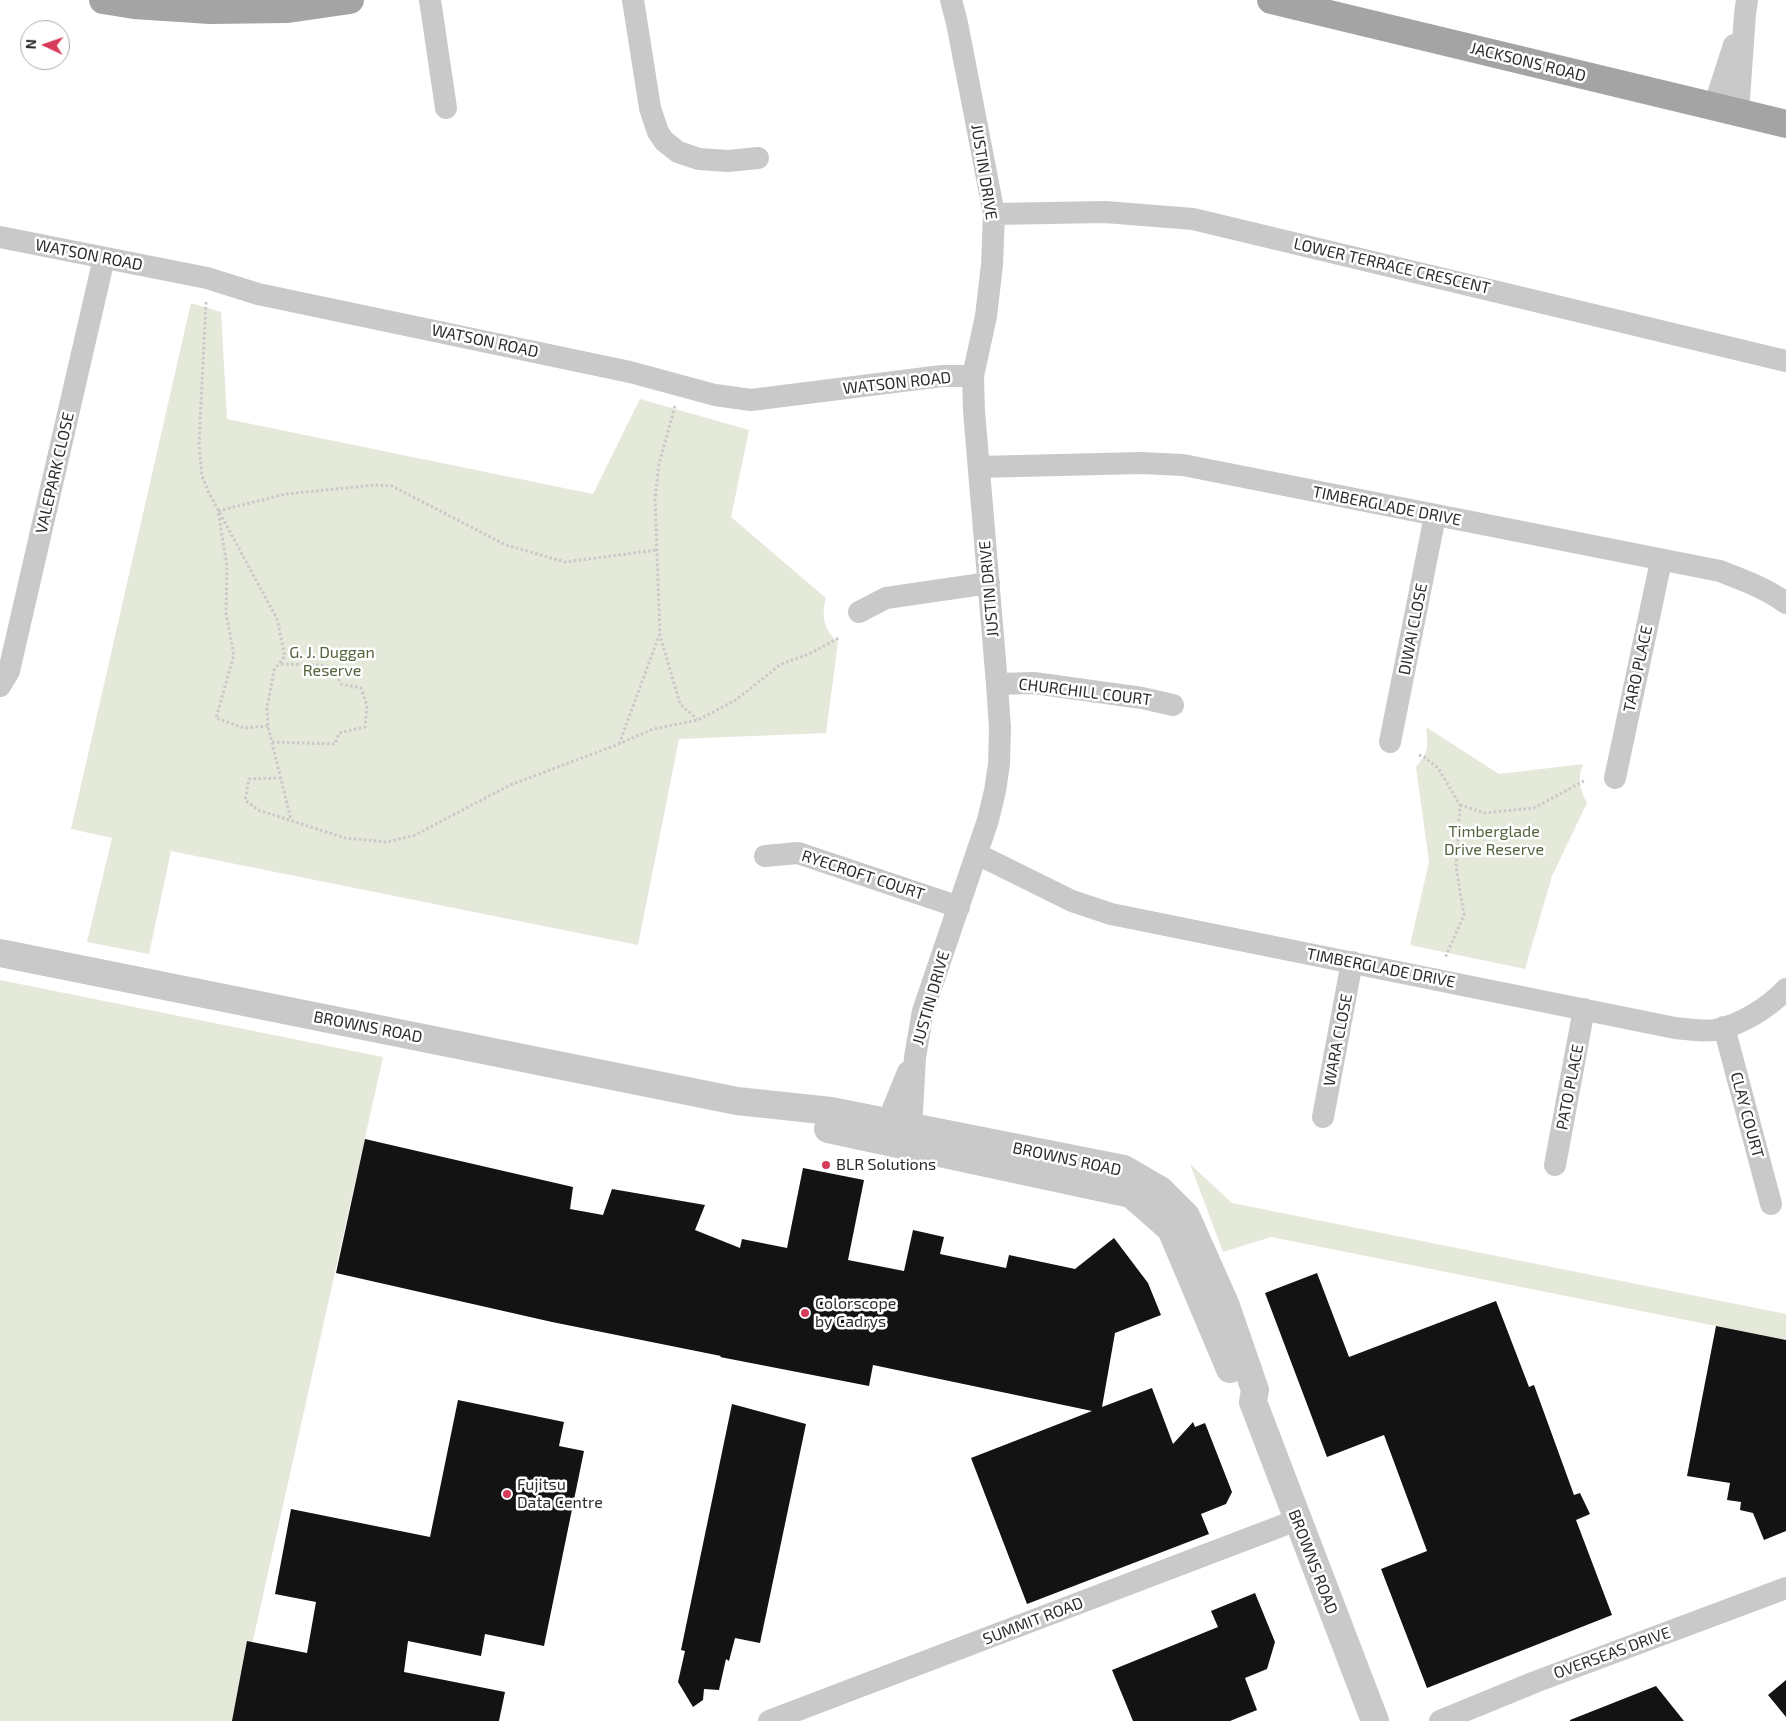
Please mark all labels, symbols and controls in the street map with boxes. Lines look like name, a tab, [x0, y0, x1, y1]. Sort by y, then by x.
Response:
north arrow	[20, 20, 70, 70]
street label: JACKSONS ROAD	[1468, 38, 1588, 86]
text: N	[22, 39, 39, 50]
street label: JUSTIN DRIVE	[967, 123, 1001, 221]
street label: LOWER TERRACE CRESCENT	[1292, 234, 1492, 298]
street label: WATSON ROAD	[34, 235, 144, 275]
street label: WATSON ROAD	[430, 320, 540, 362]
street label: WATSON ROAD	[842, 368, 952, 398]
street label: VALEPARK CLOSE	[32, 411, 78, 535]
street label: TIMBERGLADE DRIVE	[1311, 482, 1463, 530]
street label: JUSTIN DRIVE	[975, 540, 1003, 638]
street label: DIWAI CLOSE	[1395, 581, 1431, 677]
street label: TARO PLACE	[1619, 624, 1657, 714]
park label: G. J. Duggan Reserve	[289, 643, 375, 681]
street label: CHURCHILL COURT	[1017, 674, 1153, 710]
park label: Timberglade Drive Reserve	[1444, 822, 1544, 860]
street label: RYECROFT COURT	[799, 846, 927, 904]
street label: TIMBERGLADE DRIVE	[1305, 944, 1457, 992]
street label: JUSTIN DRIVE	[908, 949, 954, 1047]
street label: WARA CLOSE	[1320, 992, 1356, 1088]
street label: BROWNS ROAD	[312, 1007, 424, 1047]
street label: PATO PLACE	[1552, 1043, 1588, 1131]
street label: CLAY COURT	[1726, 1070, 1768, 1160]
street label: BROWNS ROAD	[1011, 1138, 1123, 1180]
place label: BLR Solutions	[836, 1155, 936, 1175]
marker: BLR Solutions	[820, 1159, 832, 1171]
place label: Colorscope by Cadrys	[815, 1294, 896, 1332]
marker: Colorscope by Cadrys	[799, 1307, 811, 1319]
place label: Fujitsu Data Centre	[517, 1475, 603, 1513]
marker: Fujitsu Data Centre	[501, 1488, 513, 1500]
street label: BROWNS ROAD	[1284, 1507, 1342, 1617]
street label: SUMMIT ROAD	[980, 1593, 1086, 1649]
street label: OVERSEAS DRIVE	[1551, 1623, 1673, 1683]

